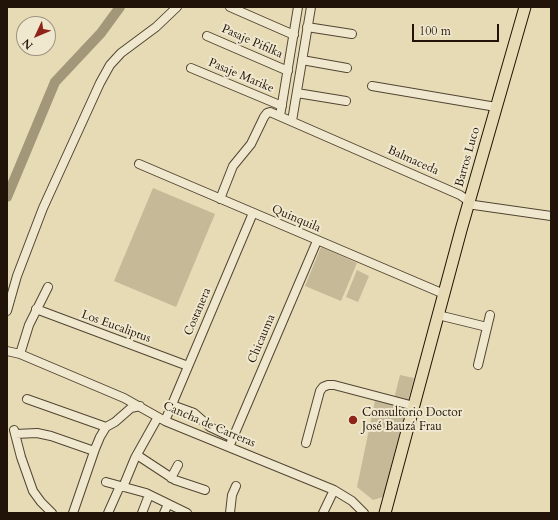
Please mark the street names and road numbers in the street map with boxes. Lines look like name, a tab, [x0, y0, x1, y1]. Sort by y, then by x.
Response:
street label: Pasaje Pifilka	[219, 22, 285, 62]
street label: Pasaje Marike	[206, 56, 276, 96]
street label: Barros Luco	[453, 125, 483, 189]
street label: Balmaceda	[385, 143, 441, 179]
street label: Quinquila	[269, 202, 323, 236]
street label: Costanera	[182, 286, 214, 338]
street label: Los Eucaliptus	[79, 308, 153, 346]
street label: Chicauma	[245, 312, 279, 366]
street label: Cancha de Carreras	[161, 399, 257, 451]

